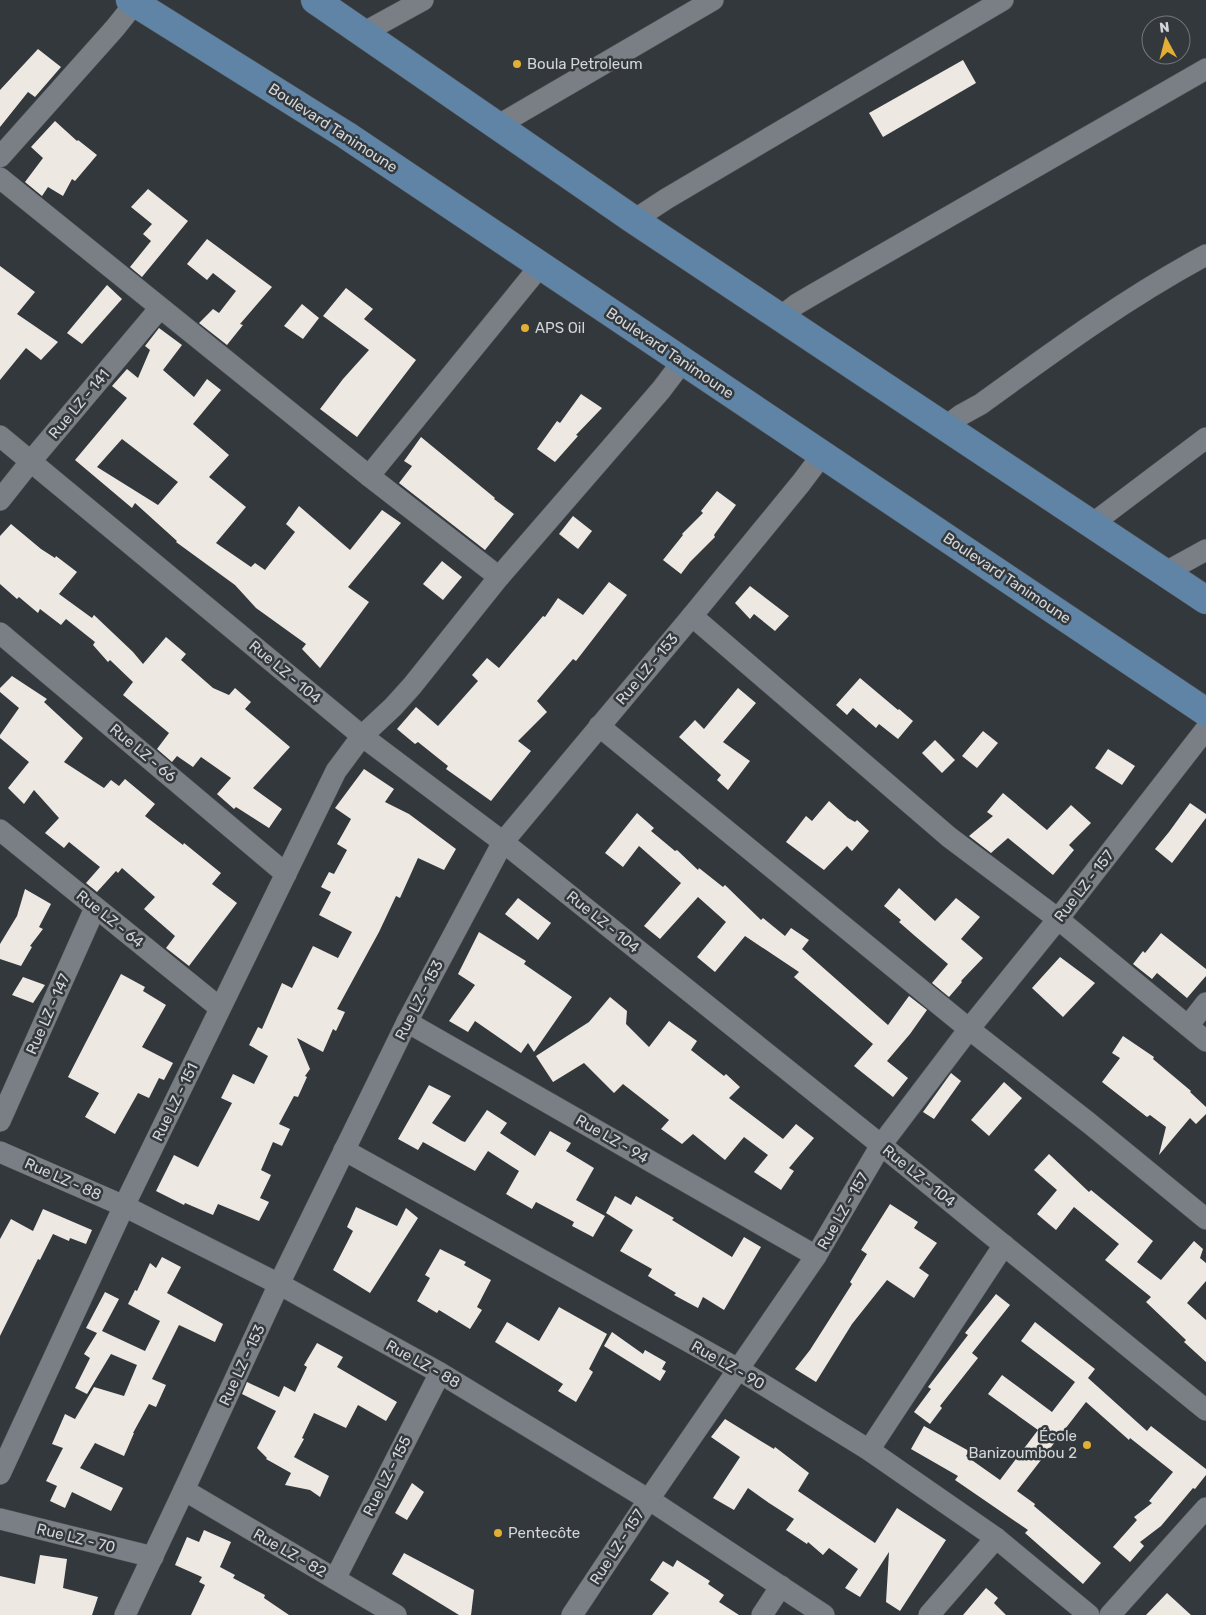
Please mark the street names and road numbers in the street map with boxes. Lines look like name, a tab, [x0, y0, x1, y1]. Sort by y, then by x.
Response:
street label: Boulevard Tanimoune	[265, 80, 401, 176]
street label: Boulevard Tanimoune	[603, 304, 737, 402]
street label: Rue LZ - 141	[45, 366, 113, 442]
street label: Boulevard Tanimoune	[940, 529, 1074, 627]
street label: Rue LZ - 153	[612, 630, 682, 708]
street label: Rue LZ - 104	[245, 637, 325, 707]
street label: Rue LZ - 66	[106, 720, 180, 786]
street label: Rue LZ - 157	[1050, 846, 1118, 925]
street label: Rue LZ - 64	[73, 886, 147, 952]
street label: Rue LZ - 104	[563, 887, 643, 957]
street label: Rue LZ - 153	[391, 957, 447, 1043]
street label: Rue LZ - 147	[22, 971, 74, 1057]
street label: Rue LZ - 151	[148, 1060, 202, 1144]
street label: Rue LZ - 94	[572, 1111, 652, 1167]
street label: Rue LZ - 104	[879, 1141, 959, 1211]
street label: Rue LZ - 88	[22, 1154, 104, 1204]
street label: Rue LZ - 157	[814, 1169, 872, 1253]
street label: Rue LZ - 153	[215, 1322, 269, 1408]
street label: Rue LZ - 88	[383, 1336, 463, 1392]
street label: Rue LZ - 90	[688, 1337, 768, 1393]
street label: Rue LZ - 155	[359, 1433, 415, 1519]
street label: Rue LZ - 157	[586, 1506, 648, 1588]
street label: Rue LZ - 70	[35, 1520, 117, 1556]
street label: Rue LZ - 82	[250, 1525, 330, 1581]

